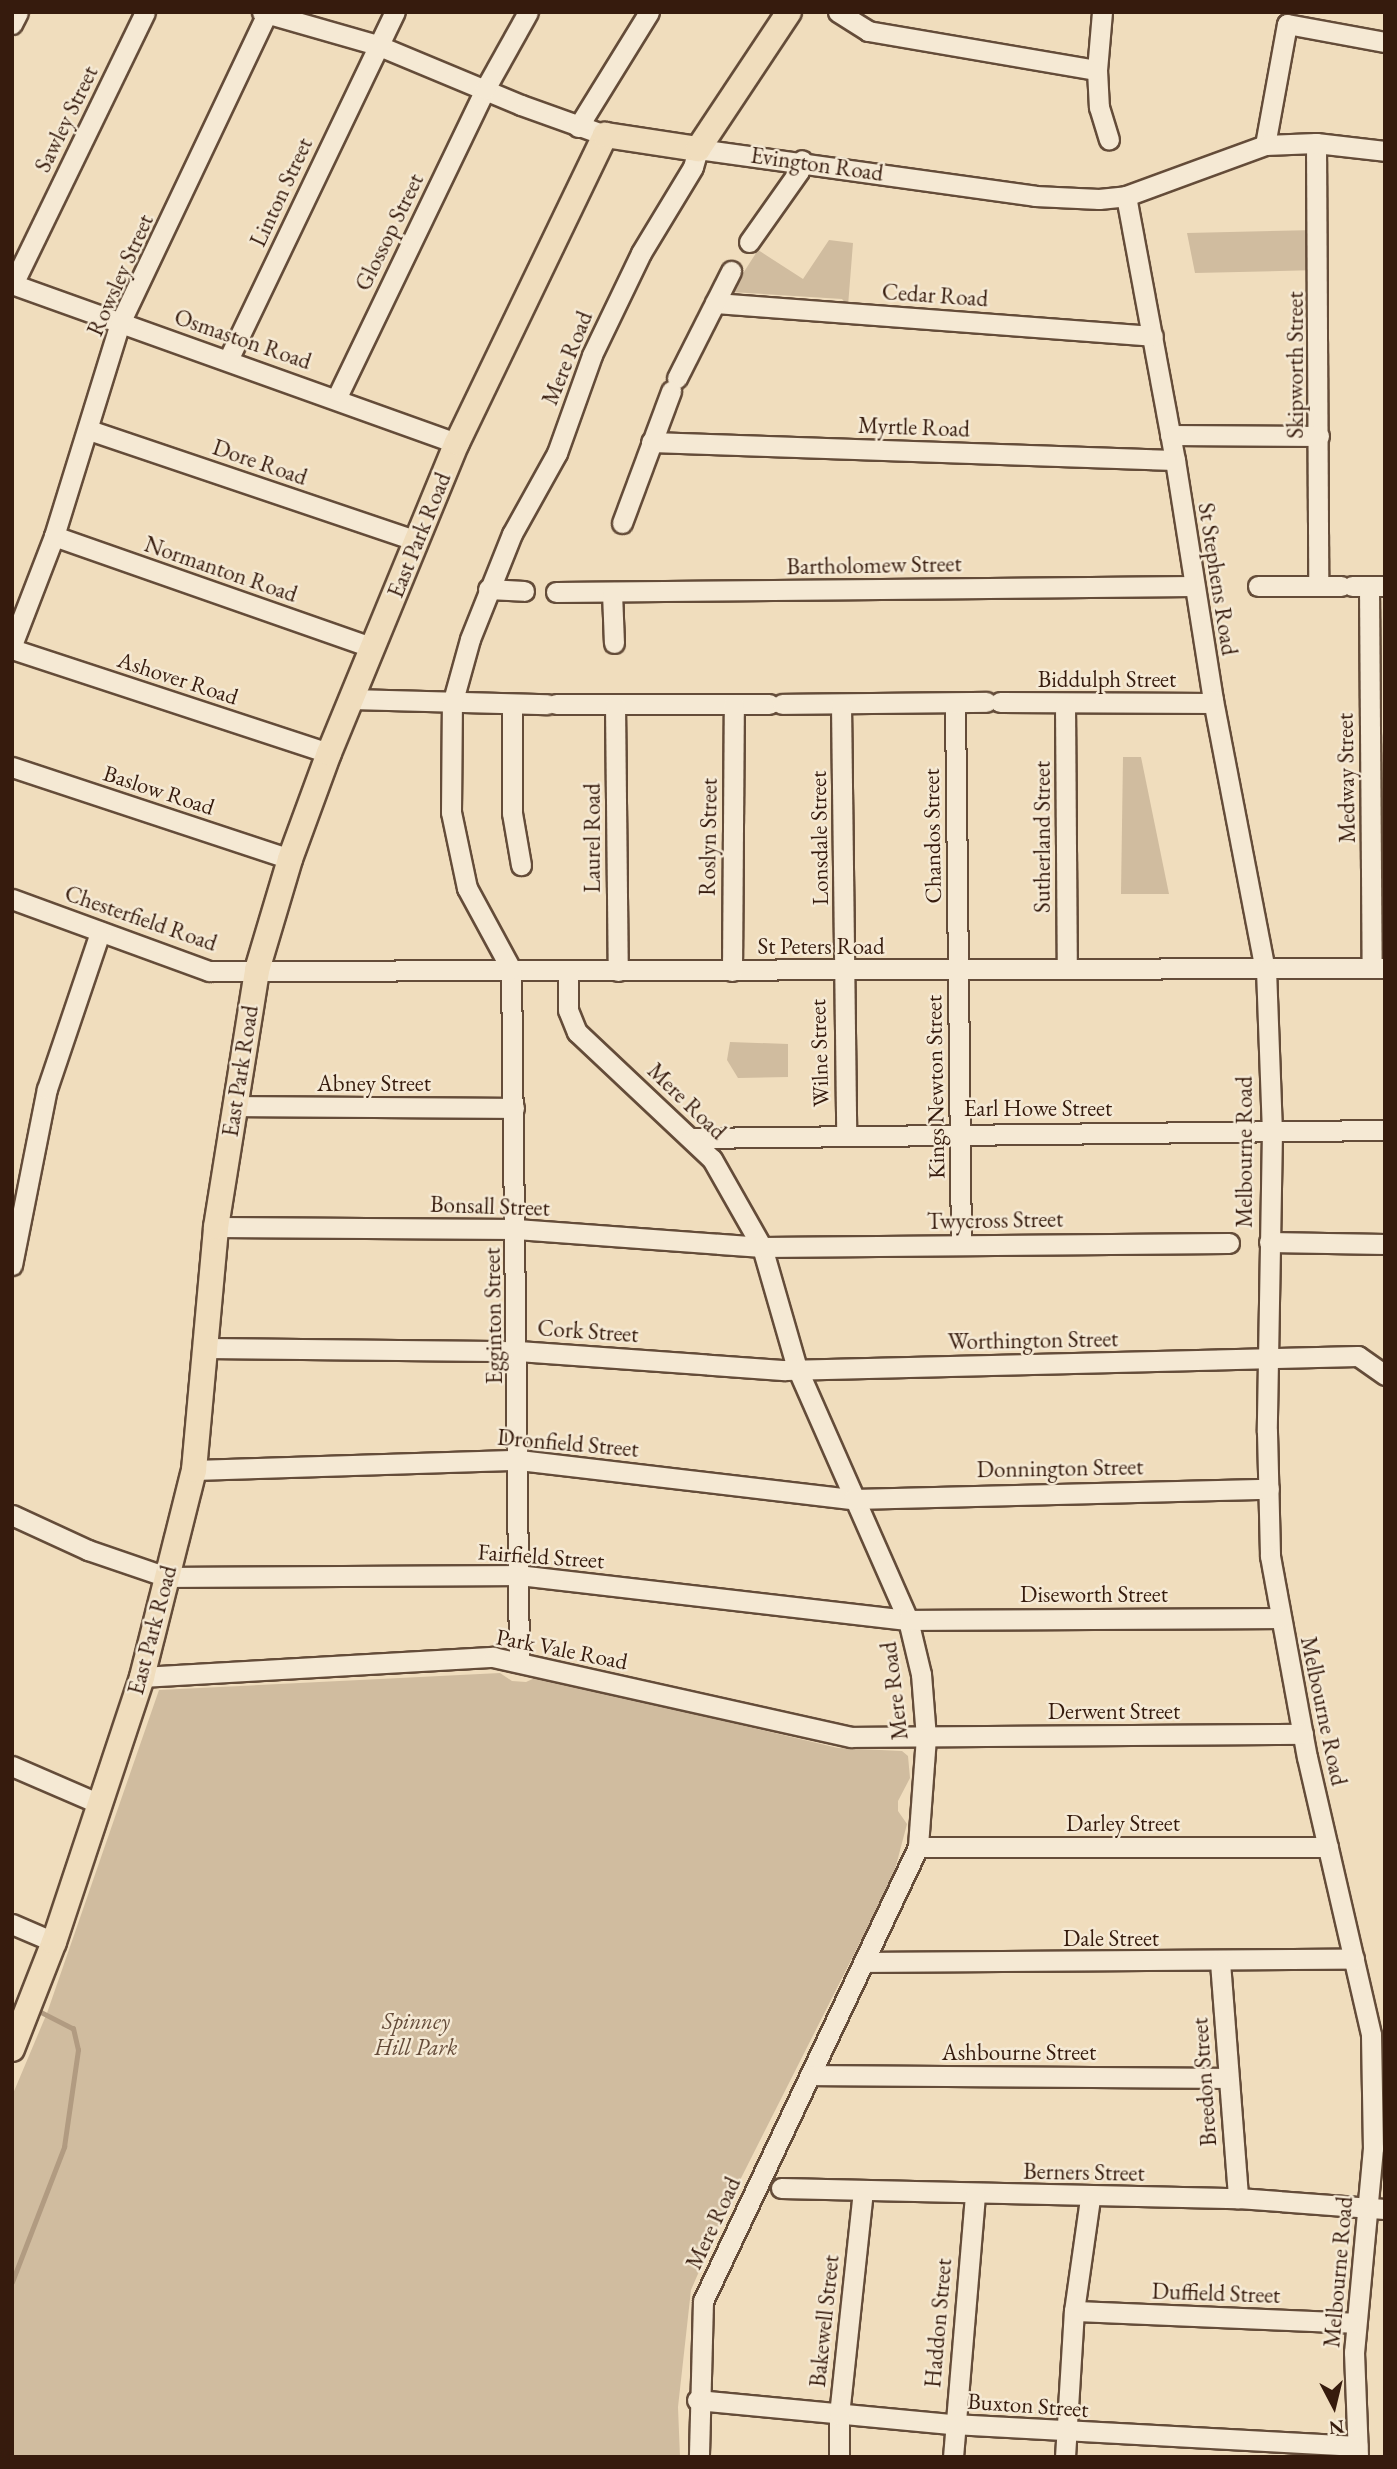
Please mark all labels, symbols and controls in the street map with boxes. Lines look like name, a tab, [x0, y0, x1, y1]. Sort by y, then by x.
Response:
street label: Sawley Street	[28, 61, 104, 177]
street label: Linton Street	[244, 133, 318, 251]
street label: Evington Road	[749, 141, 885, 187]
street label: Glossop Street	[349, 169, 429, 295]
street label: Rowsley Street	[81, 210, 159, 340]
street label: Cedar Road	[881, 278, 989, 312]
street label: Skipworth Street	[1281, 291, 1309, 439]
street label: Osmaston Road	[171, 303, 315, 375]
street label: Mere Road	[536, 307, 598, 409]
street label: Myrtle Road	[858, 411, 970, 443]
street label: Dore Road	[209, 433, 311, 491]
street label: East Park Road	[381, 468, 457, 602]
street label: St Stephens Road	[1192, 501, 1244, 657]
street label: Normanton Road	[141, 530, 301, 608]
street label: Bartholomew Street	[786, 550, 962, 580]
street label: Ashover Road	[114, 646, 242, 710]
street label: Biddulph Street	[1038, 665, 1176, 693]
street label: Medway Street	[1331, 713, 1361, 843]
street label: Baslow Road	[100, 759, 218, 821]
street label: Sutherland Street	[1028, 761, 1056, 913]
street label: Chandos Street	[917, 768, 947, 904]
street label: Lonsdale Street	[804, 770, 834, 906]
street label: Roslyn Street	[693, 778, 723, 896]
street label: Laurel Road	[578, 783, 606, 893]
street label: Chesterfield Road	[61, 879, 221, 957]
street label: St Peters Road	[757, 932, 885, 960]
street label: Kings Newton Street	[920, 995, 950, 1179]
street label: Wilne Street	[803, 999, 835, 1107]
street label: East Park Road	[216, 1003, 264, 1139]
street label: Mere Road	[642, 1057, 732, 1145]
street label: Abney Street	[317, 1069, 431, 1097]
street label: Melbourne Road	[1230, 1076, 1258, 1228]
street label: Earl Howe Street	[964, 1094, 1112, 1122]
street label: Bonsall Street	[430, 1190, 550, 1222]
street label: Twycross Street	[927, 1205, 1063, 1235]
street label: Egginton Street	[478, 1247, 508, 1385]
street label: Cork Street	[537, 1314, 639, 1348]
street label: Worthington Street	[947, 1325, 1119, 1355]
street label: Dronfield Street	[496, 1423, 640, 1463]
street label: Donnington Street	[976, 1453, 1144, 1483]
street label: Fairfield Street	[477, 1538, 605, 1574]
street label: East Park Road	[121, 1562, 183, 1698]
street label: Diseworth Street	[1020, 1580, 1168, 1608]
street label: Park Vale Road	[494, 1623, 630, 1675]
street label: Melbourne Road	[1295, 1634, 1353, 1788]
street label: Mere Road	[874, 1640, 914, 1742]
street label: Derwent Street	[1048, 1697, 1180, 1725]
street label: Darley Street	[1066, 1809, 1180, 1837]
street label: Dale Street	[1063, 1924, 1159, 1952]
park label: Spinney Hill Park	[375, 2007, 457, 2061]
street label: Breedon Street	[1186, 2017, 1222, 2147]
street label: Ashbourne Street	[942, 2038, 1096, 2066]
street label: Berners Street	[1023, 2157, 1145, 2187]
street label: Mere Road	[680, 2172, 746, 2274]
street label: Melbourne Road	[1318, 2195, 1358, 2349]
street label: Bakewell Street	[803, 2254, 845, 2388]
street label: Haddon Street	[919, 2257, 957, 2389]
street label: Duffield Street	[1151, 2277, 1281, 2309]
north arrow	[1299, 2371, 1369, 2441]
street label: Buxton Street	[966, 2387, 1090, 2423]
text: N	[1327, 2414, 1346, 2441]

